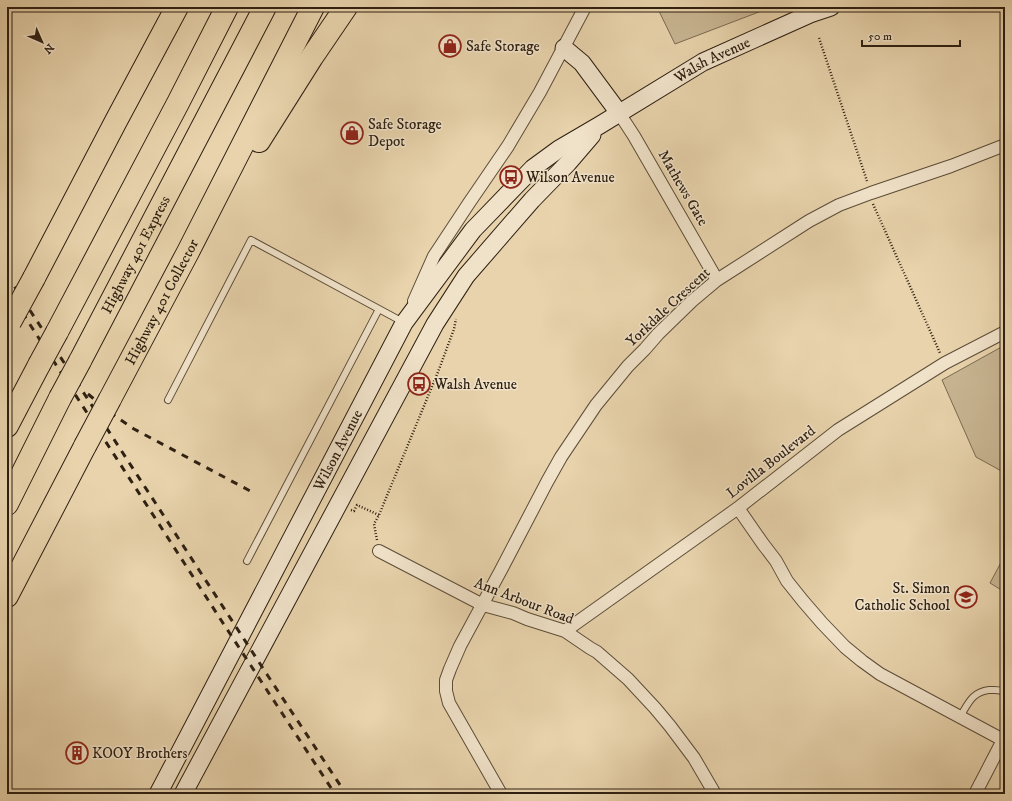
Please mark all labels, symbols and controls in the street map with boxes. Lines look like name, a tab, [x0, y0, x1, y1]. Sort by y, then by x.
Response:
north arrow	[22, 22, 62, 62]
scale bar	[862, 22, 960, 48]
text: 50 m	[868, 29, 892, 44]
shop icon: Safe Storage	[437, 33, 463, 59]
street label: Walsh Avenue	[669, 33, 753, 88]
place label: Safe Storage	[466, 37, 540, 56]
text: N	[40, 40, 57, 57]
place label: Safe Storage Depot	[368, 115, 442, 151]
shop icon: Safe Storage Depot	[339, 120, 365, 146]
street label: Mathews Gate	[654, 147, 712, 229]
bus stop icon: Wilson Avenue	[498, 164, 524, 190]
place label: Wilson Avenue	[525, 168, 615, 187]
street label: Highway 401 Express	[97, 192, 174, 317]
street label: Highway 401 Collector	[120, 235, 203, 368]
street label: Yorkdale Crescent	[622, 263, 714, 351]
bus stop icon: Walsh Avenue	[406, 371, 432, 397]
place label: Walsh Avenue	[433, 375, 517, 394]
street label: Wilson Avenue	[308, 406, 367, 495]
street label: Lovilla Boulevard	[723, 421, 820, 503]
street label: Ann Arbour Road	[472, 573, 577, 629]
place label: St. Simon Catholic School	[855, 579, 950, 615]
school or university icon: St. Simon Catholic School	[953, 584, 979, 610]
building icon: KOOY Brothers	[64, 740, 90, 766]
place label: KOOY Brothers	[92, 744, 187, 763]

